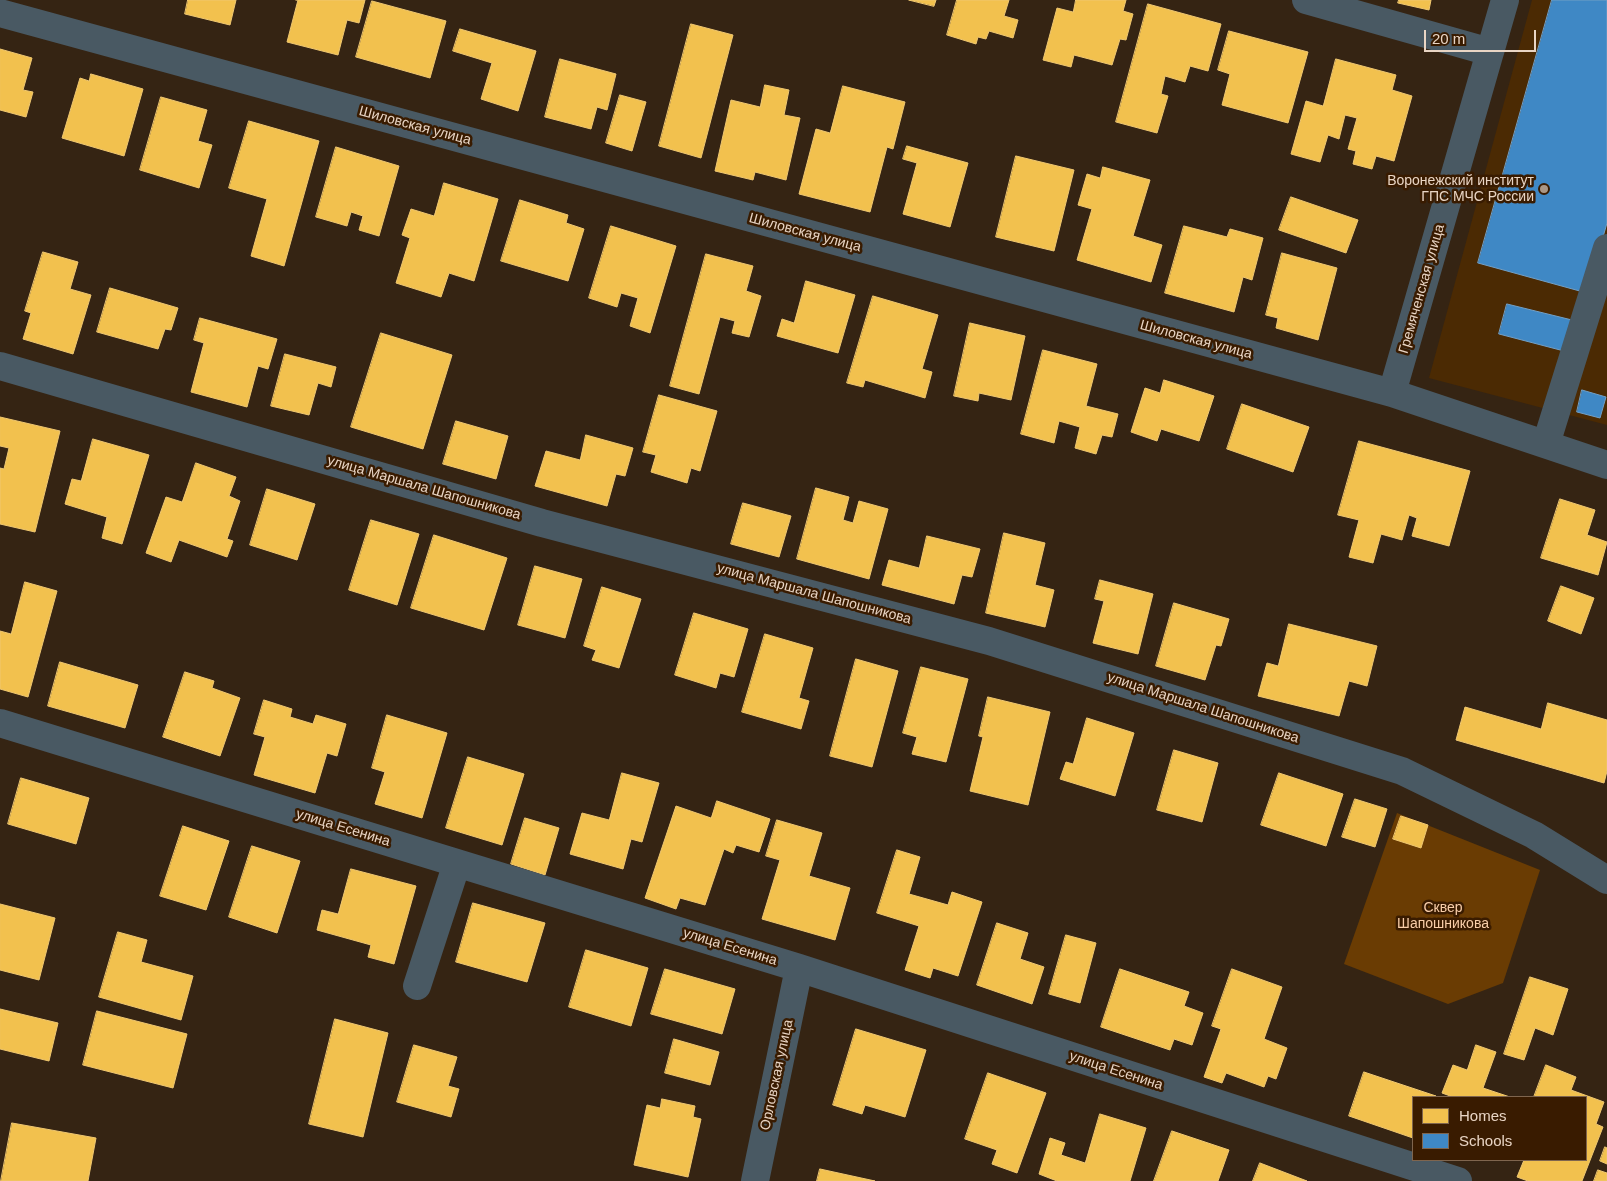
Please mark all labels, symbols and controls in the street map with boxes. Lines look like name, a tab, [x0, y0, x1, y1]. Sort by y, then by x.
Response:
scale bar	[1427, 20, 1540, 52]
text: 20 m	[1432, 30, 1465, 47]
street label: Шиловская улица	[357, 103, 473, 149]
place label: Воронежский институт ГПС МЧС России	[1387, 173, 1534, 206]
marker: Воронежский институт ГПС МЧС России	[1538, 183, 1550, 195]
street label: Шиловская улица	[747, 210, 863, 256]
street label: Гремяченская улица	[1396, 222, 1448, 356]
street label: Шиловская улица	[1138, 317, 1254, 363]
street label: улица Маршала Шапошникова	[325, 452, 523, 524]
street label: улица Маршала Шапошникова	[715, 560, 913, 628]
street label: улица Маршала Шапошникова	[1105, 669, 1301, 747]
street label: улица Есенина	[294, 806, 392, 850]
park label: Сквер Шапошникова	[1397, 900, 1489, 932]
street label: улица Есенина	[681, 925, 779, 969]
street label: Орловская улица	[757, 1018, 797, 1132]
street label: улица Есенина	[1067, 1048, 1165, 1094]
legend	[1412, 1096, 1587, 1161]
text: Homes	[1459, 1107, 1507, 1124]
text: Schools	[1459, 1132, 1512, 1149]

